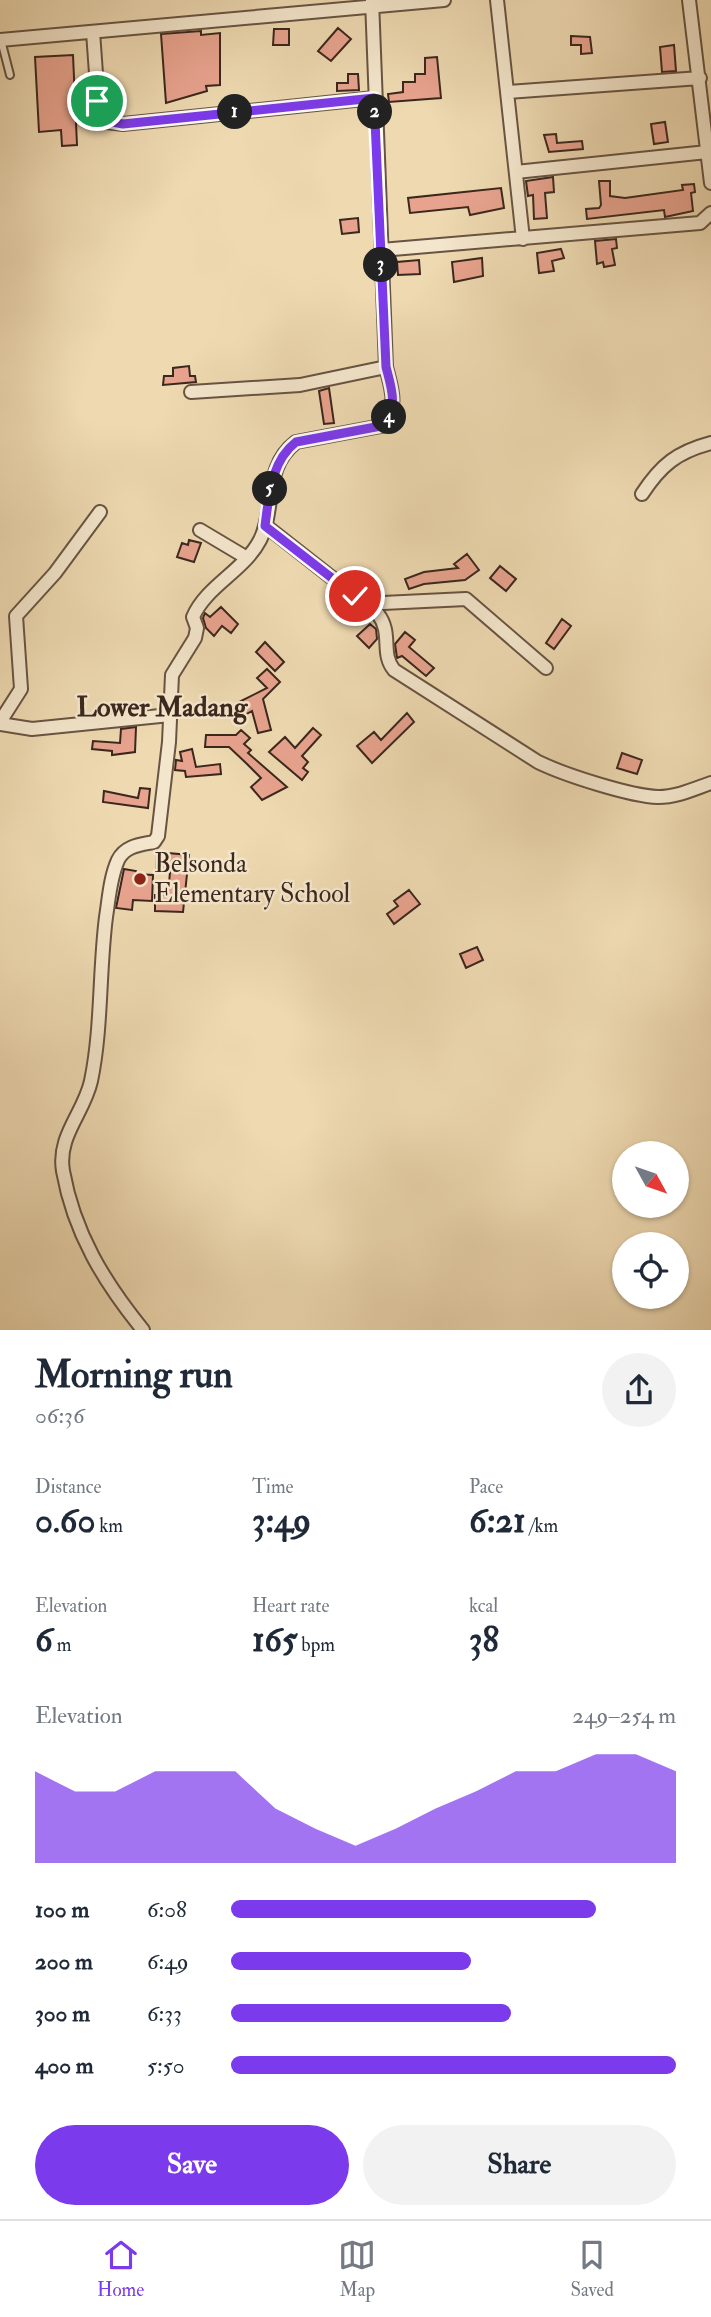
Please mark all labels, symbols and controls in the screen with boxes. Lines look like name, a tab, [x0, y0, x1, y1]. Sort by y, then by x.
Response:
pin	[67, 71, 127, 131]
icon: arrive	[78, 82, 116, 120]
pin: 1	[218, 94, 252, 130]
pin: 2	[358, 94, 392, 130]
text: 1	[231, 99, 238, 123]
text: 2	[370, 99, 379, 123]
pin: 3	[364, 247, 398, 282]
text: 3	[377, 252, 384, 276]
pin: 4	[372, 400, 406, 434]
text: 4	[383, 404, 394, 428]
pin: 5	[252, 472, 288, 506]
text: 5	[265, 476, 274, 500]
pin	[325, 566, 385, 626]
icon: check	[336, 577, 374, 615]
district label: Lower Madang	[77, 690, 249, 725]
place label: Belsonda Elementary School	[154, 848, 351, 910]
marker: Belsonda Elementary School	[132, 871, 148, 887]
north arrow	[612, 1141, 690, 1218]
map controls	[612, 1141, 689, 1309]
button: locate	[612, 1232, 689, 1309]
text: Morning run	[35, 1351, 233, 1399]
button: share	[602, 1353, 676, 1427]
text: 06:36	[35, 1401, 85, 1430]
text: Distance	[35, 1475, 101, 1499]
text: Time	[252, 1475, 294, 1499]
text: Pace	[469, 1475, 503, 1499]
text: 0.60	[35, 1499, 95, 1543]
text: 3:49	[252, 1499, 311, 1543]
text: 6:21	[469, 1499, 526, 1543]
text: km	[95, 1514, 123, 1538]
text: /km	[526, 1514, 558, 1538]
text: Elevation	[35, 1594, 107, 1618]
text: Heart rate	[252, 1594, 329, 1618]
text: kcal	[469, 1594, 498, 1618]
text: 6	[35, 1618, 53, 1662]
text: 165	[252, 1618, 297, 1662]
text: 38	[469, 1618, 499, 1662]
text: m	[53, 1633, 71, 1657]
text: bpm	[297, 1633, 335, 1657]
text: Elevation	[35, 1701, 123, 1730]
text: 249–254 m	[572, 1701, 676, 1730]
text: 100 m	[35, 1895, 89, 1924]
text: 6:08	[147, 1895, 187, 1924]
text: 200 m	[35, 1947, 93, 1976]
text: 6:49	[147, 1947, 188, 1976]
text: 300 m	[35, 1999, 90, 2028]
text: 6:33	[147, 1999, 182, 2028]
text: 400 m	[35, 2051, 94, 2080]
text: 5:50	[147, 2051, 185, 2080]
button: Save	[35, 2125, 349, 2205]
button: Share	[363, 2125, 676, 2205]
tab: Home	[97, 2236, 144, 2302]
tab: Map	[338, 2236, 376, 2302]
tab: Saved	[570, 2236, 614, 2302]

